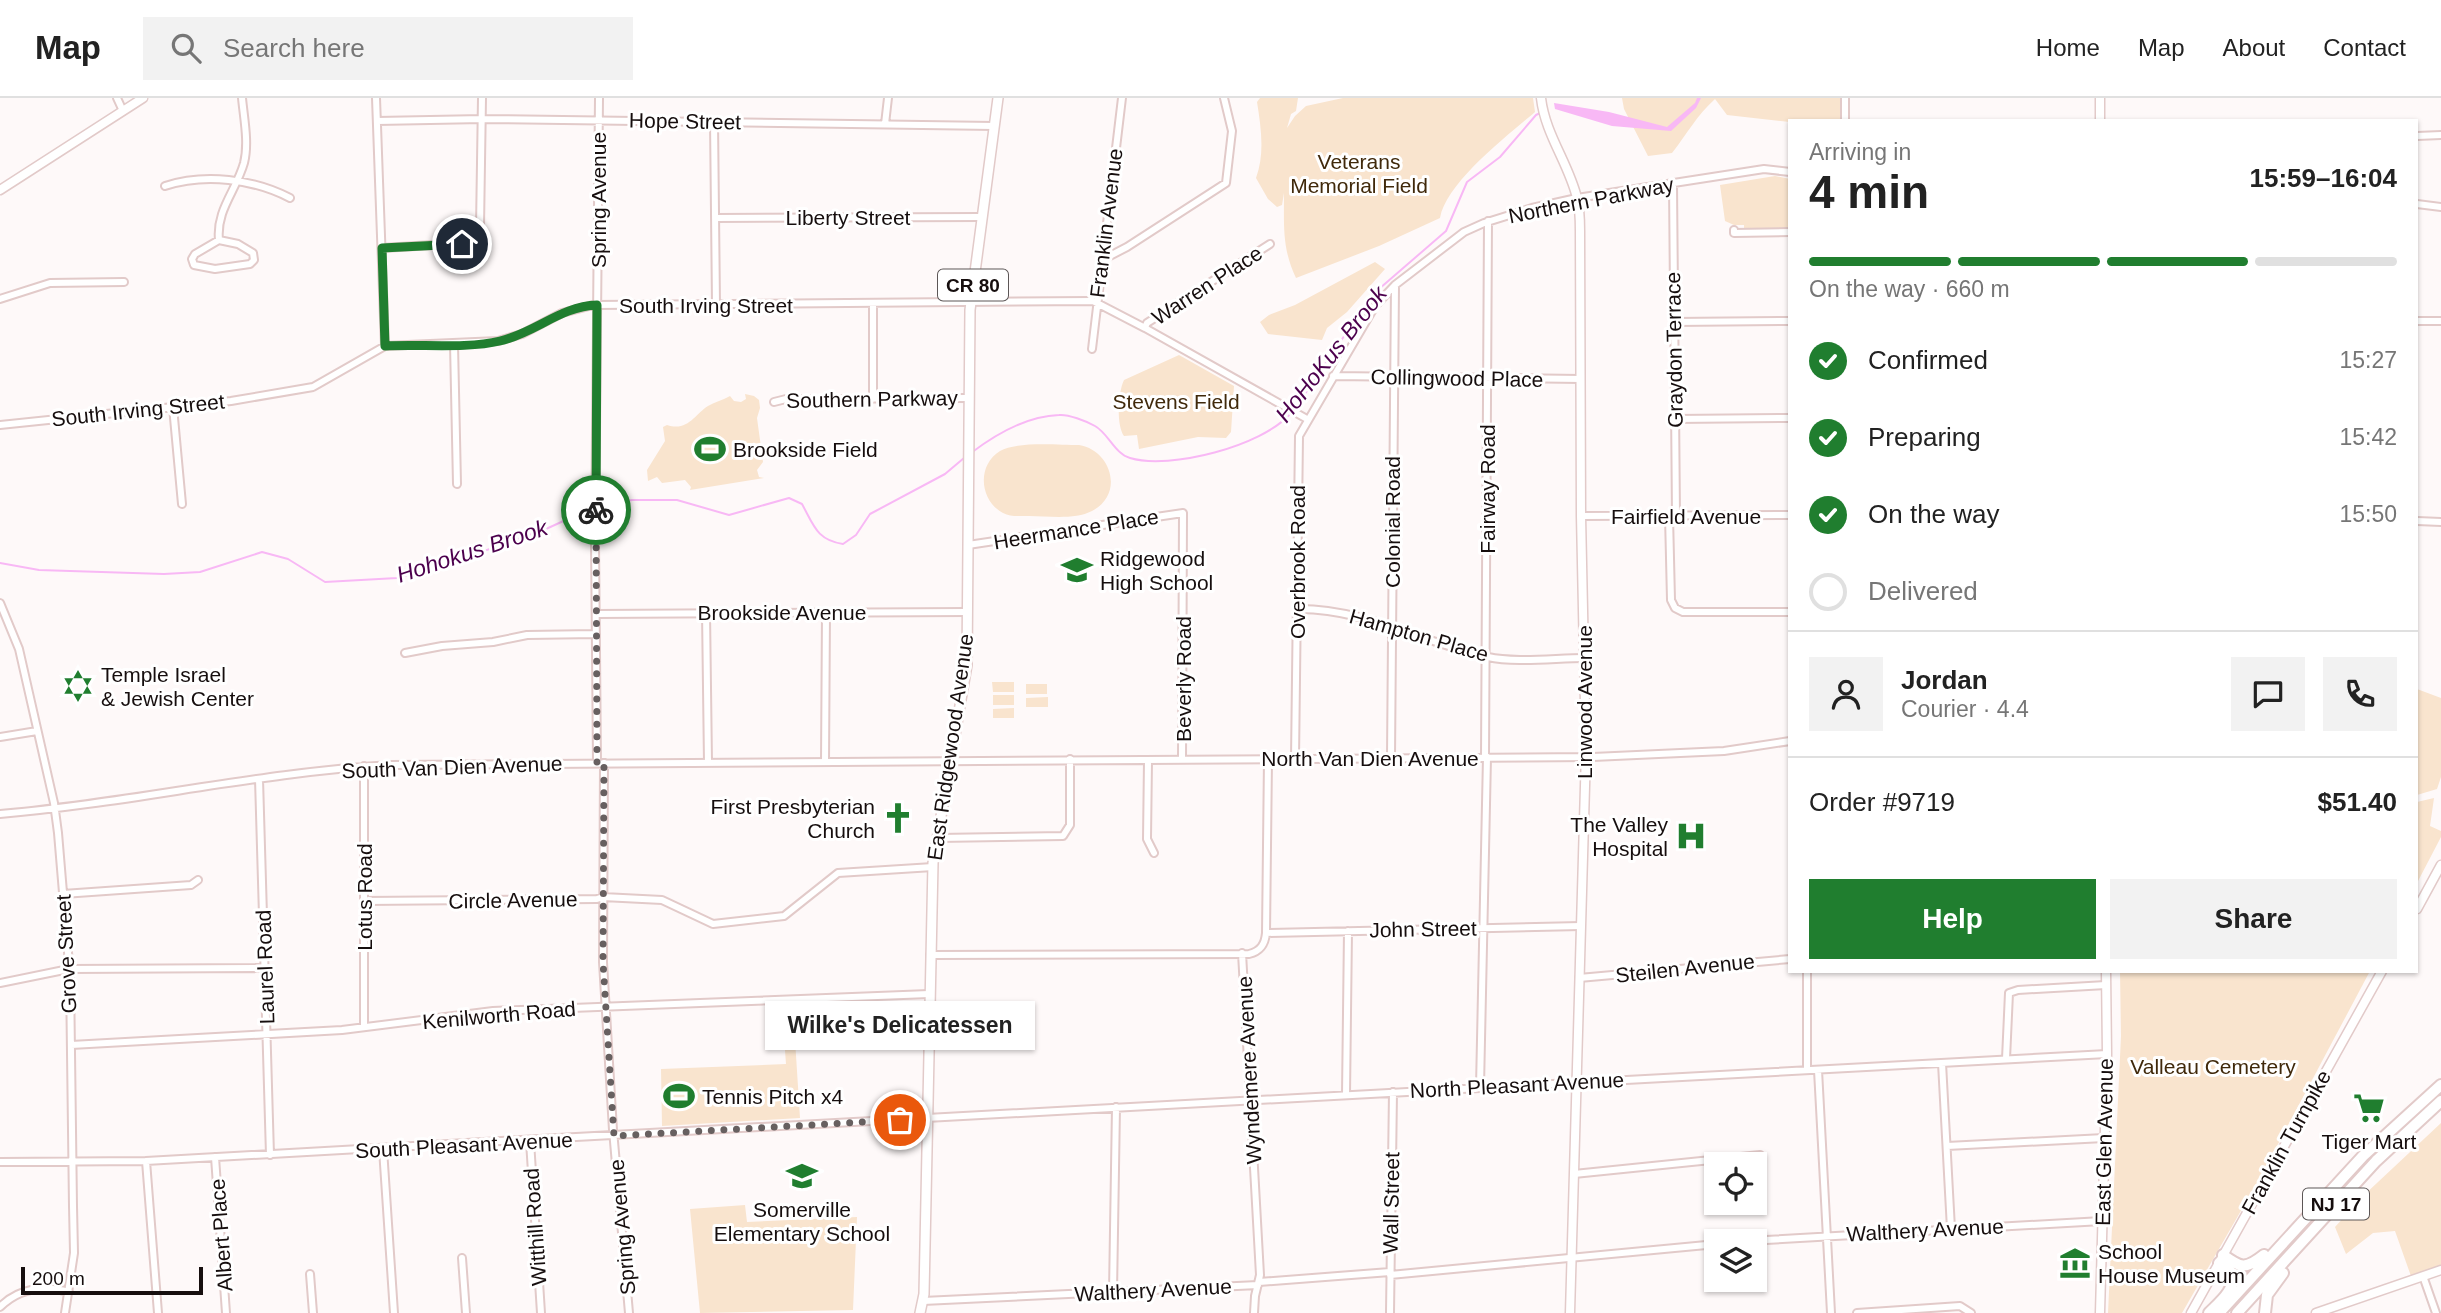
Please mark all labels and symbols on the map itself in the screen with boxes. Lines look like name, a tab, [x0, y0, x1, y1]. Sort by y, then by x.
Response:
street label: Hope Street	[629, 109, 741, 133]
street label: Spring Avenue	[587, 132, 610, 268]
street label: Franklin Avenue	[1085, 147, 1127, 299]
park label: Veterans Memorial Field	[1290, 150, 1428, 197]
street label: Northern Parkway	[1506, 173, 1676, 227]
street label: Liberty Street	[786, 206, 911, 229]
pin	[432, 214, 492, 274]
street label: Warren Place	[1148, 241, 1266, 329]
road number: CR 80	[938, 270, 1008, 300]
street label: Graydon Terrace	[1661, 272, 1687, 428]
water label: HoHoKus Brook	[1270, 280, 1393, 427]
street label: South Irving Street	[619, 294, 793, 317]
street label: Collingwood Place	[1370, 365, 1544, 391]
street label: Southern Parkway	[786, 386, 958, 412]
street label: South Irving Street	[50, 389, 226, 431]
park label: Stevens Field	[1112, 390, 1240, 413]
street label: Fairway Road	[1476, 424, 1499, 554]
sports icon: Brookside Field	[693, 432, 727, 466]
place label: Brookside Field	[733, 438, 878, 461]
street label: Colonial Road	[1381, 456, 1404, 588]
courier	[561, 475, 631, 545]
street label: Overbrook Road	[1286, 485, 1309, 639]
street label: Heermance Place	[992, 505, 1160, 553]
street label: Fairfield Avenue	[1611, 505, 1761, 528]
water label: Hohokus Brook	[393, 514, 552, 588]
place label: Ridgewood High School	[1100, 547, 1213, 594]
school or university icon: Ridgewood High School	[1060, 553, 1094, 587]
street label: Brookside Avenue	[698, 601, 866, 624]
street label: Hampton Place	[1347, 604, 1491, 666]
street label: Beverly Road	[1172, 616, 1195, 742]
street label: Linwood Avenue	[1573, 625, 1596, 779]
street label: East Ridgewood Avenue	[923, 632, 977, 862]
place label: Temple Israel & Jewish Center	[101, 663, 254, 710]
synagogue icon: Temple Israel & Jewish Center	[61, 669, 95, 703]
street label: North Van Dien Avenue	[1261, 747, 1479, 770]
street label: South Van Dien Avenue	[341, 752, 563, 782]
place label: First Presbyterian Church	[710, 795, 875, 842]
church icon: First Presbyterian Church	[881, 801, 915, 835]
place label: The Valley Hospital	[1570, 813, 1668, 860]
hospital icon: The Valley Hospital	[1674, 819, 1708, 853]
street label: Lotus Road	[353, 843, 376, 951]
street label: Circle Avenue	[448, 887, 578, 913]
street label: Grove Street	[51, 894, 81, 1014]
street label: Laurel Road	[252, 909, 278, 1025]
street label: John Street	[1369, 917, 1477, 941]
street label: Steilen Avenue	[1614, 949, 1756, 987]
street label: Wyndemere Avenue	[1233, 975, 1265, 1165]
street label: Kenilworth Road	[421, 997, 577, 1033]
callout: Wilke's Delicatessen	[765, 1001, 1035, 1050]
park label: Valleau Cemetery	[2130, 1055, 2296, 1078]
street label: East Glen Avenue	[2091, 1058, 2117, 1226]
street label: Franklin Turnpike	[2237, 1066, 2335, 1218]
street label: North Pleasant Avenue	[1409, 1068, 1625, 1102]
sports icon: Tennis Pitch x4	[662, 1079, 696, 1113]
place label: Tennis Pitch x4	[702, 1085, 844, 1108]
pin	[870, 1090, 930, 1150]
supermarket icon: Tiger Mart	[2352, 1091, 2386, 1125]
street label: South Pleasant Avenue	[355, 1128, 573, 1162]
place label: Tiger Mart	[2322, 1130, 2417, 1153]
street label: Wall Street	[1379, 1152, 1403, 1254]
street label: Spring Avenue	[605, 1158, 639, 1296]
school or university icon: Somerville Elementary School	[785, 1159, 819, 1193]
street label: Witthill Road	[519, 1167, 551, 1287]
street label: Albert Place	[206, 1178, 236, 1292]
road number: NJ 17	[2303, 1188, 2369, 1220]
place label: Somerville Elementary School	[714, 1198, 890, 1245]
street label: Walthery Avenue	[1846, 1214, 2004, 1246]
place label: School House Museum	[2098, 1240, 2245, 1287]
museum icon: School House Museum	[2058, 1246, 2092, 1280]
scale bar	[21, 1264, 203, 1296]
street label: Walthery Avenue	[1074, 1274, 1232, 1306]

